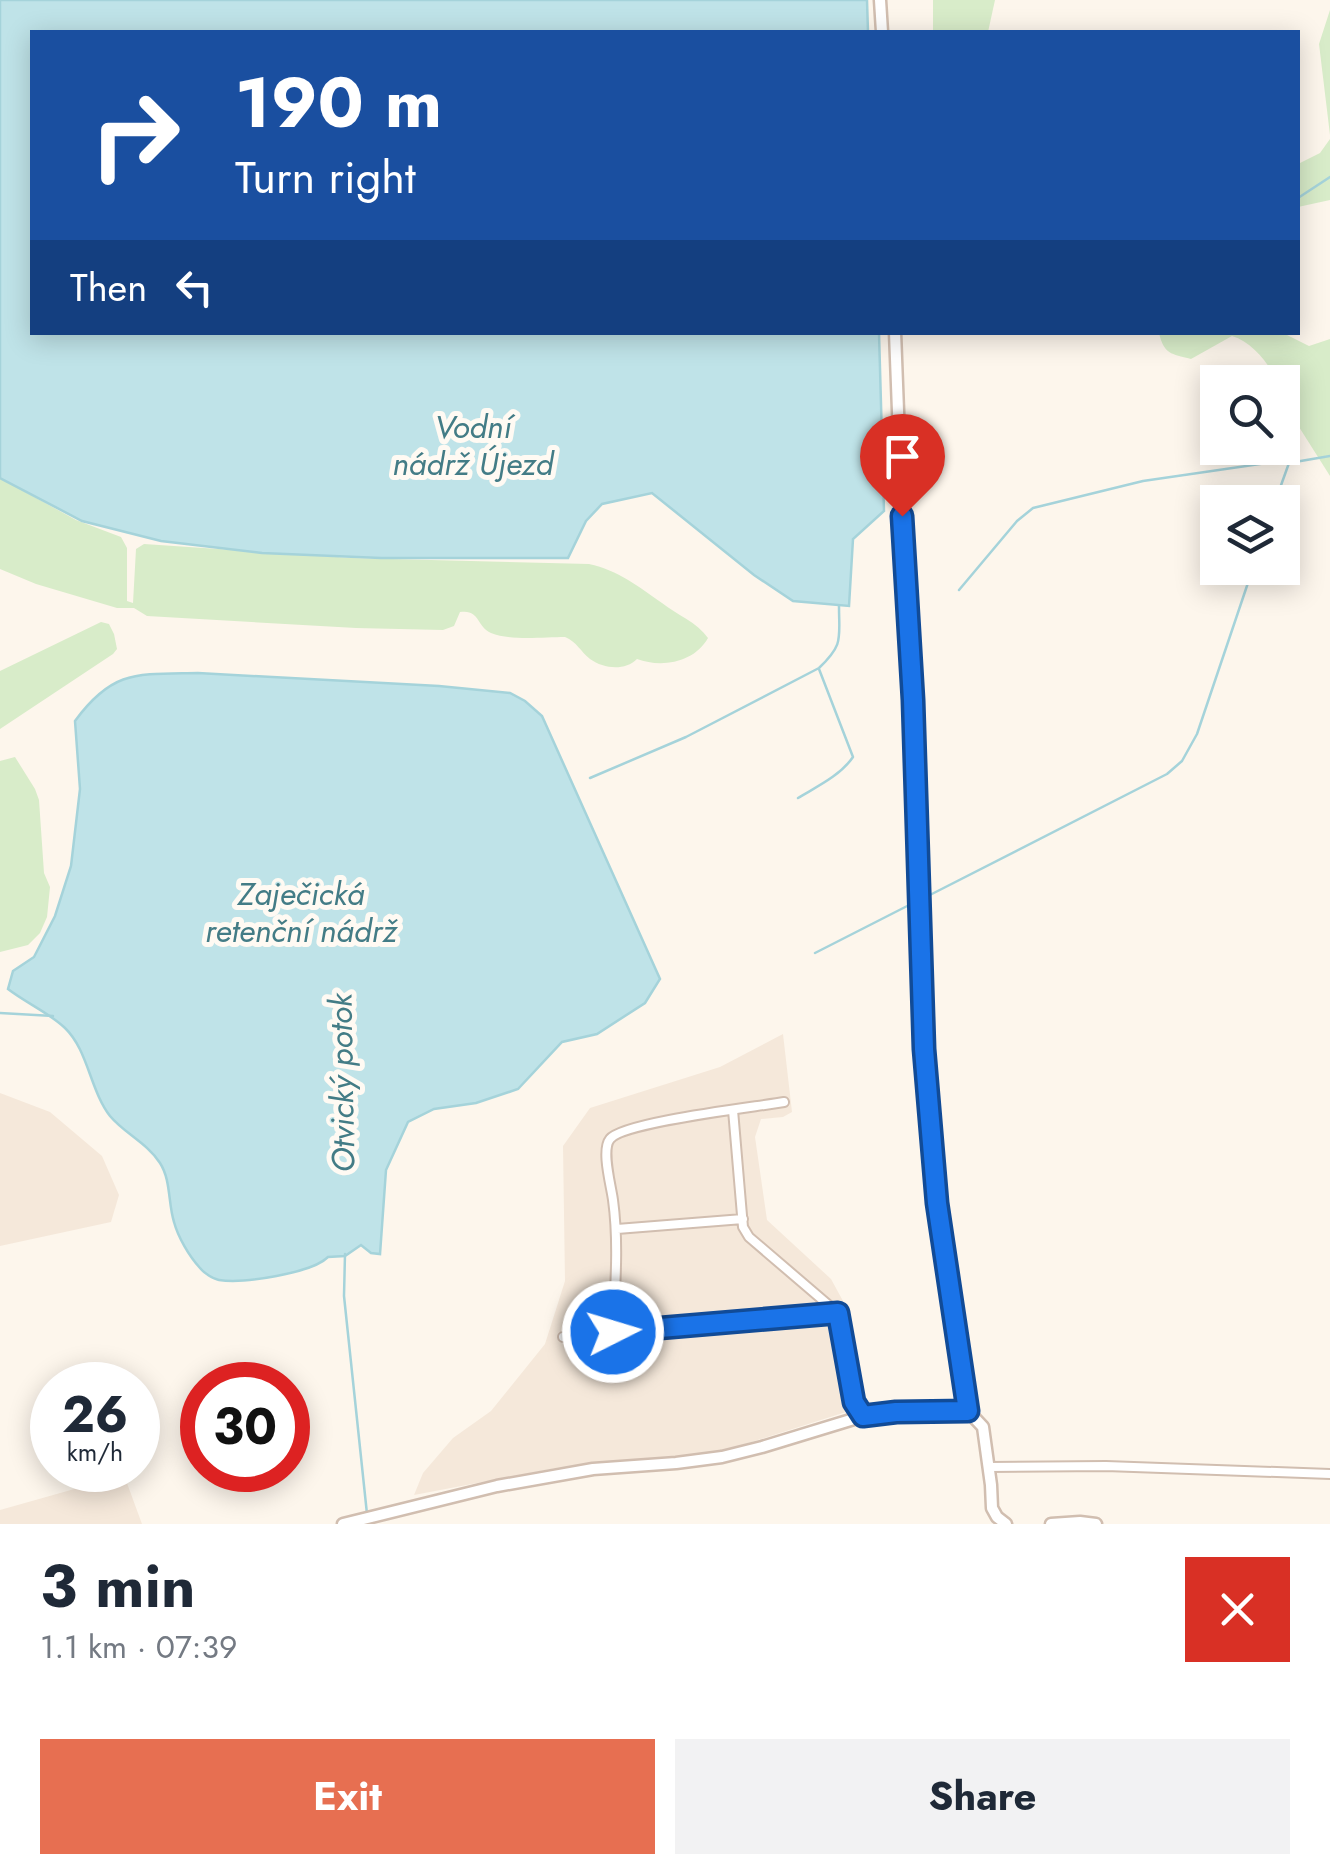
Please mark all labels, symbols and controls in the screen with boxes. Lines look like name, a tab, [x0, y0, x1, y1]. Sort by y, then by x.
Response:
text: 190 m	[235, 52, 442, 153]
icon: right	[70, 70, 200, 200]
text: Turn right	[235, 145, 416, 210]
text: Then	[70, 260, 147, 315]
icon: left	[167, 260, 222, 315]
map controls	[1200, 365, 1300, 585]
button: search	[1200, 365, 1300, 465]
water label: Vodní nádrž Újezd	[393, 404, 555, 487]
pin	[860, 414, 945, 517]
icon: arrive	[875, 429, 930, 484]
button: layers	[1200, 485, 1300, 585]
water label: Zaječická retenční nádrž	[205, 871, 398, 954]
water label: Otvický potok	[317, 992, 367, 1173]
position arrow	[561, 1280, 665, 1384]
speed limit sign: 30	[180, 1362, 310, 1492]
text: 26	[62, 1378, 128, 1451]
text: km/h	[67, 1434, 123, 1470]
text: 3 min	[40, 1543, 196, 1630]
button: close	[1185, 1557, 1290, 1662]
text: 1.1 km · 07:39	[40, 1624, 237, 1670]
button: Exit	[40, 1739, 655, 1854]
button: Share	[675, 1739, 1290, 1854]

